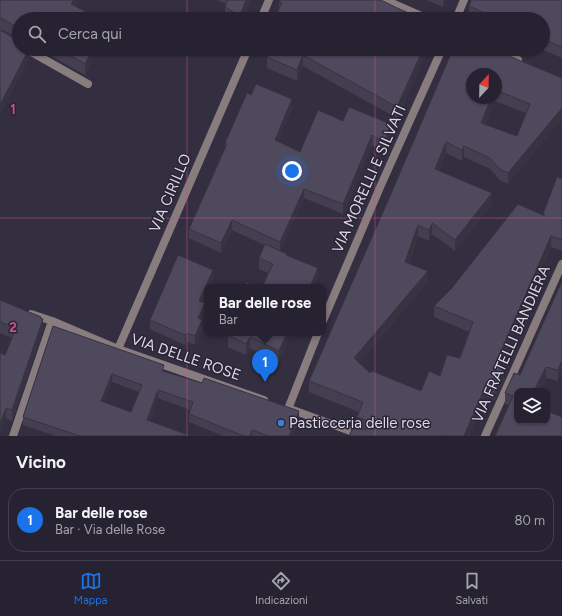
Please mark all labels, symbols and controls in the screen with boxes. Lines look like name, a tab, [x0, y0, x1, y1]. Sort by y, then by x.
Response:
search box	[12, 12, 550, 56]
icon: search	[26, 23, 48, 45]
text: Cerca qui	[58, 25, 122, 43]
north arrow	[466, 68, 502, 104]
text: 1	[10, 102, 16, 117]
street label: VIA MORELLI E SILVATI	[328, 102, 410, 256]
street label: VIA CIRILLO	[145, 151, 195, 235]
your location	[282, 161, 302, 181]
street label: VIA FRATELLI BANDIERA	[468, 263, 554, 425]
popup	[204, 284, 326, 336]
text: Bar delle rose	[219, 294, 311, 312]
text: Bar	[219, 312, 238, 327]
text: 2	[9, 320, 17, 335]
street label: VIA DELLE ROSE	[129, 330, 243, 384]
pin: 1	[252, 349, 278, 382]
map controls	[514, 388, 550, 424]
button: layers	[514, 388, 550, 424]
place label: Pasticceria delle rose	[289, 414, 430, 432]
marker: Pasticceria delle rose	[276, 418, 286, 428]
text: Vicino	[16, 452, 66, 472]
text: Bar delle rose	[55, 504, 148, 522]
text: 1	[27, 513, 33, 528]
text: 80 m	[514, 513, 545, 528]
text: Bar · Via delle Rose	[55, 522, 165, 537]
tab: Mappa	[74, 570, 107, 607]
tab: Indicazioni	[255, 570, 308, 607]
tab: Salvati	[455, 570, 488, 607]

